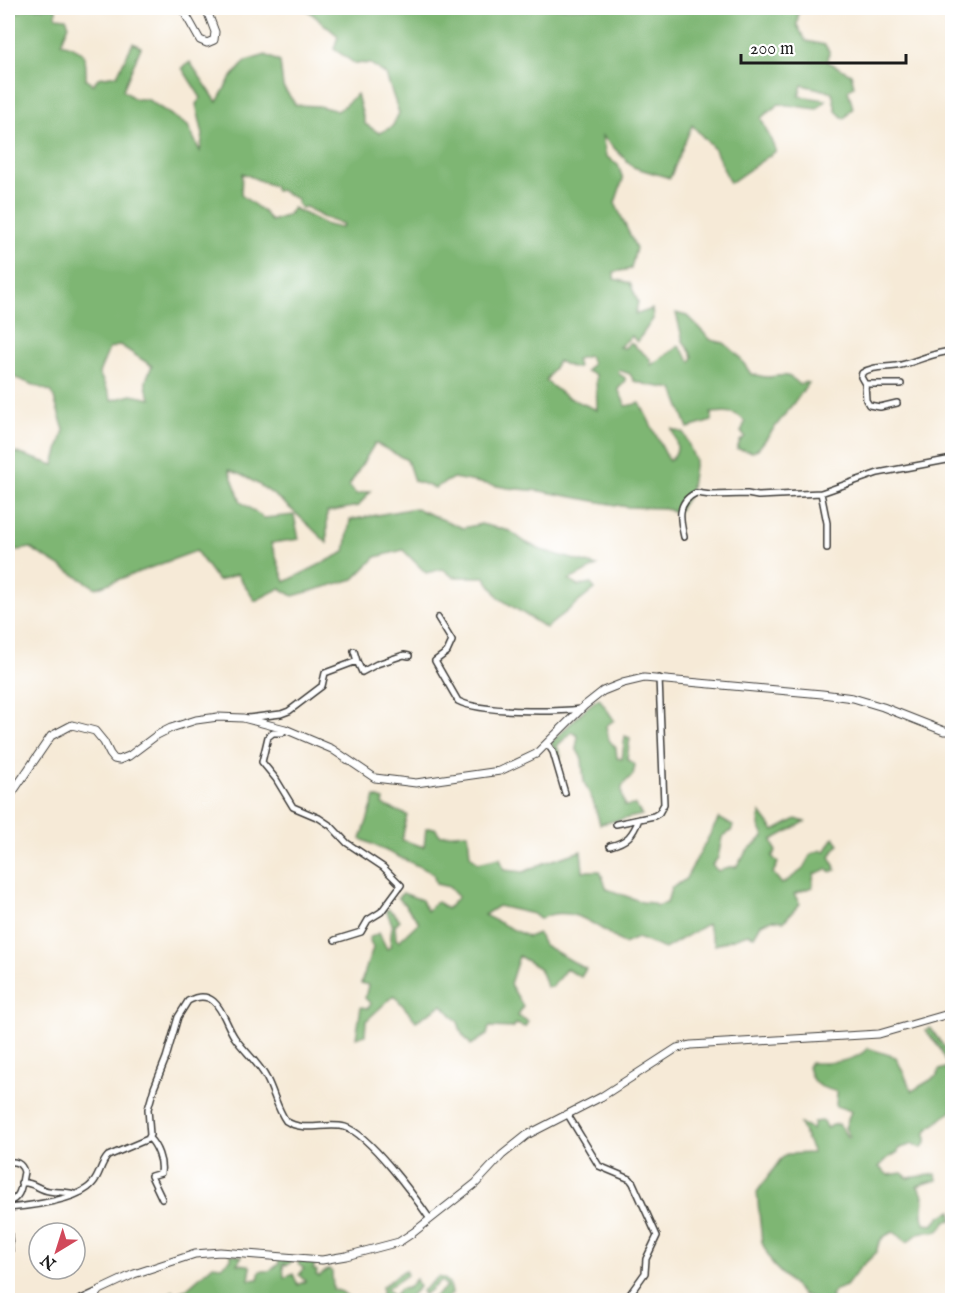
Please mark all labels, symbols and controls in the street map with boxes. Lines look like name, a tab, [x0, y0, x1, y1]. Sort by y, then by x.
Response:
scale bar	[741, 27, 906, 65]
text: 200 m	[750, 38, 794, 61]
north arrow	[27, 1221, 87, 1281]
text: N	[37, 1249, 61, 1274]

